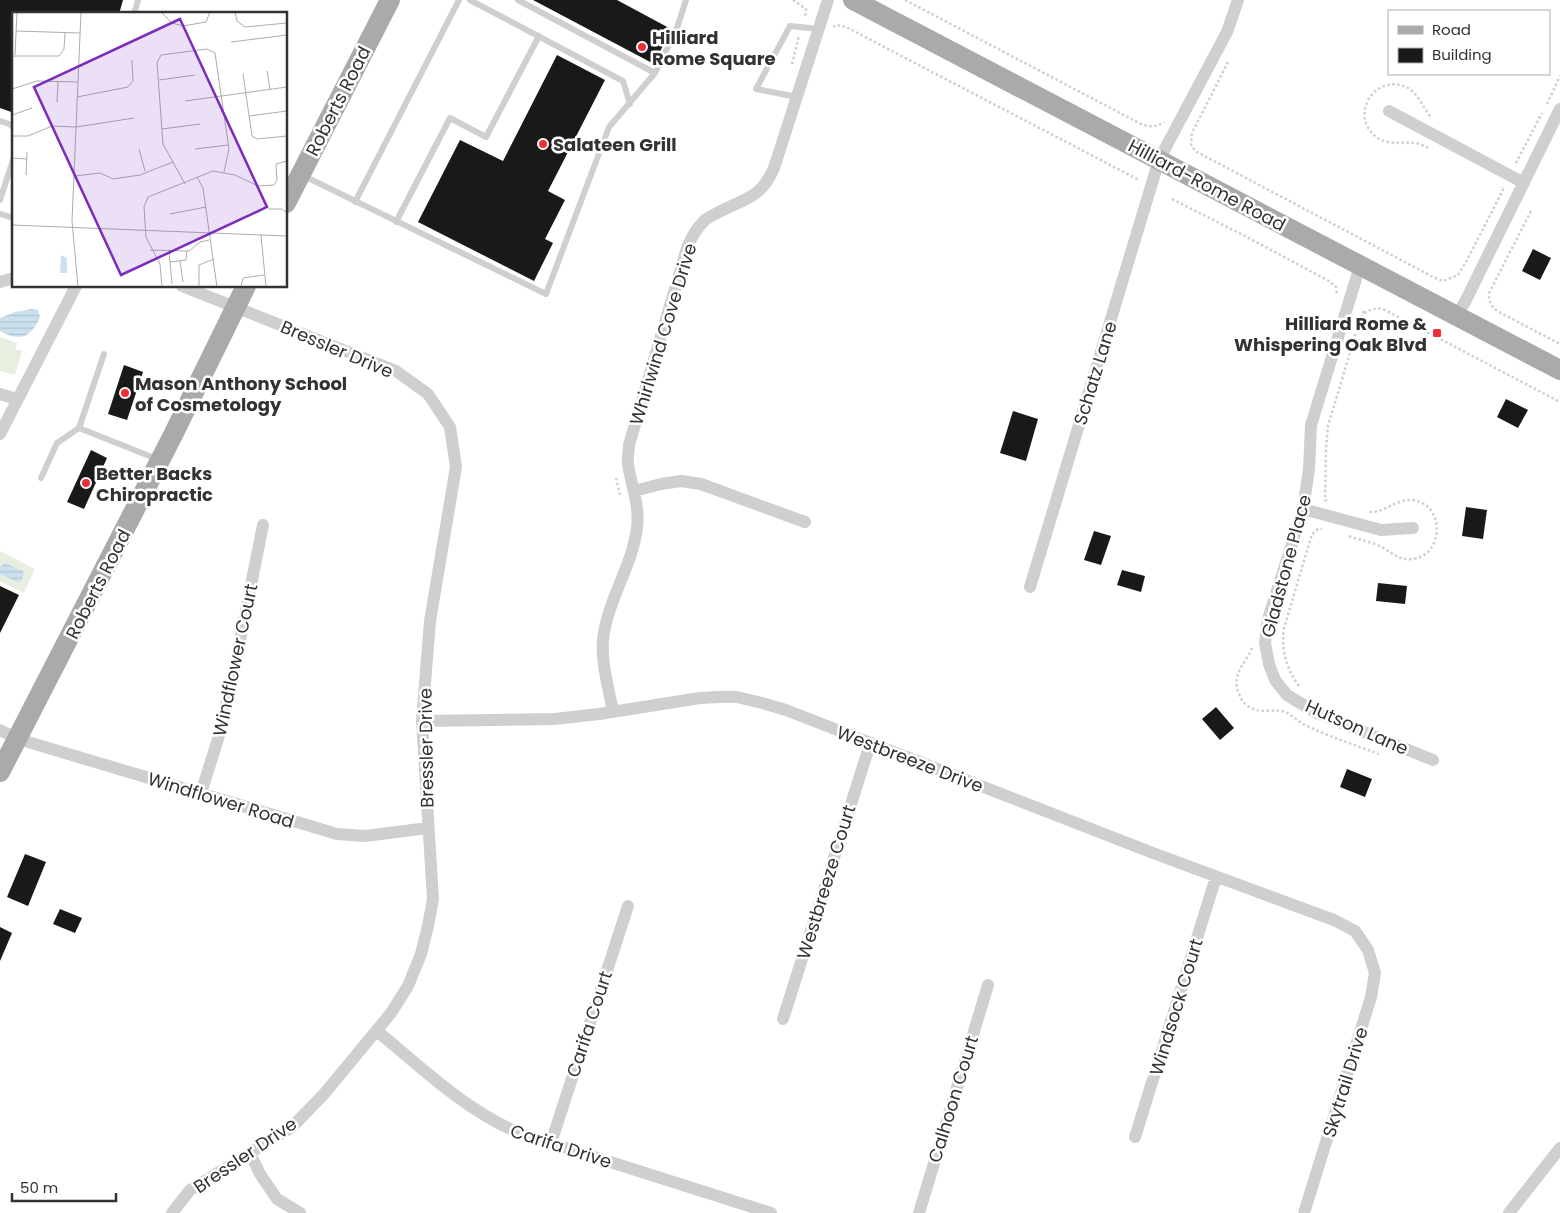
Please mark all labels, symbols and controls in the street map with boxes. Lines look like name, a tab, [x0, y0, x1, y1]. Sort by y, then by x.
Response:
legend	[1388, 10, 1550, 75]
inset map	[12, 12, 288, 288]
text: Road	[1432, 19, 1471, 40]
place label: Hilliard Rome Square	[652, 25, 776, 71]
marker: Hilliard Rome Square	[636, 41, 648, 53]
street label: Roberts Road	[300, 42, 376, 160]
text: Building	[1432, 44, 1492, 65]
place label: Salateen Grill	[553, 132, 677, 157]
street label: Hilliard-Rome Road	[1124, 133, 1290, 237]
marker: Salateen Grill	[537, 138, 549, 150]
street label: Whirlwind Cove Drive	[623, 240, 703, 428]
place label: Hilliard Rome & Whispering Oak Blvd	[1234, 311, 1428, 357]
street label: Bressler Drive	[277, 314, 397, 384]
street label: Schatz Lane	[1067, 318, 1123, 428]
marker: Hilliard Rome & Whispering Oak Blvd	[1431, 327, 1443, 339]
place label: Mason Anthony School of Cosmetology	[135, 371, 347, 417]
marker: Mason Anthony School of Cosmetology	[119, 387, 131, 399]
place label: Better Backs Chiropractic	[96, 461, 213, 507]
marker: Better Backs Chiropractic	[80, 477, 92, 489]
street label: Gladstone Place	[1255, 492, 1317, 640]
street label: Roberts Road	[60, 525, 136, 643]
street label: Windflower Court	[207, 581, 263, 739]
street label: Bressler Drive	[412, 688, 440, 808]
street label: Hutson Lane	[1301, 693, 1413, 761]
street label: Westbreeze Drive	[833, 720, 987, 798]
street label: Windflower Road	[145, 766, 297, 834]
street label: Westbreeze Court	[791, 802, 861, 962]
street label: Windsock Court	[1143, 936, 1209, 1078]
street label: Carifa Court	[560, 968, 618, 1080]
street label: Skytrail Drive	[1316, 1024, 1374, 1140]
street label: Calhoon Court	[922, 1032, 984, 1166]
street label: Bressler Drive	[188, 1111, 302, 1199]
street label: Carifa Drive	[507, 1118, 615, 1174]
scale bar	[12, 1170, 116, 1202]
text: 50 m	[20, 1177, 58, 1198]

